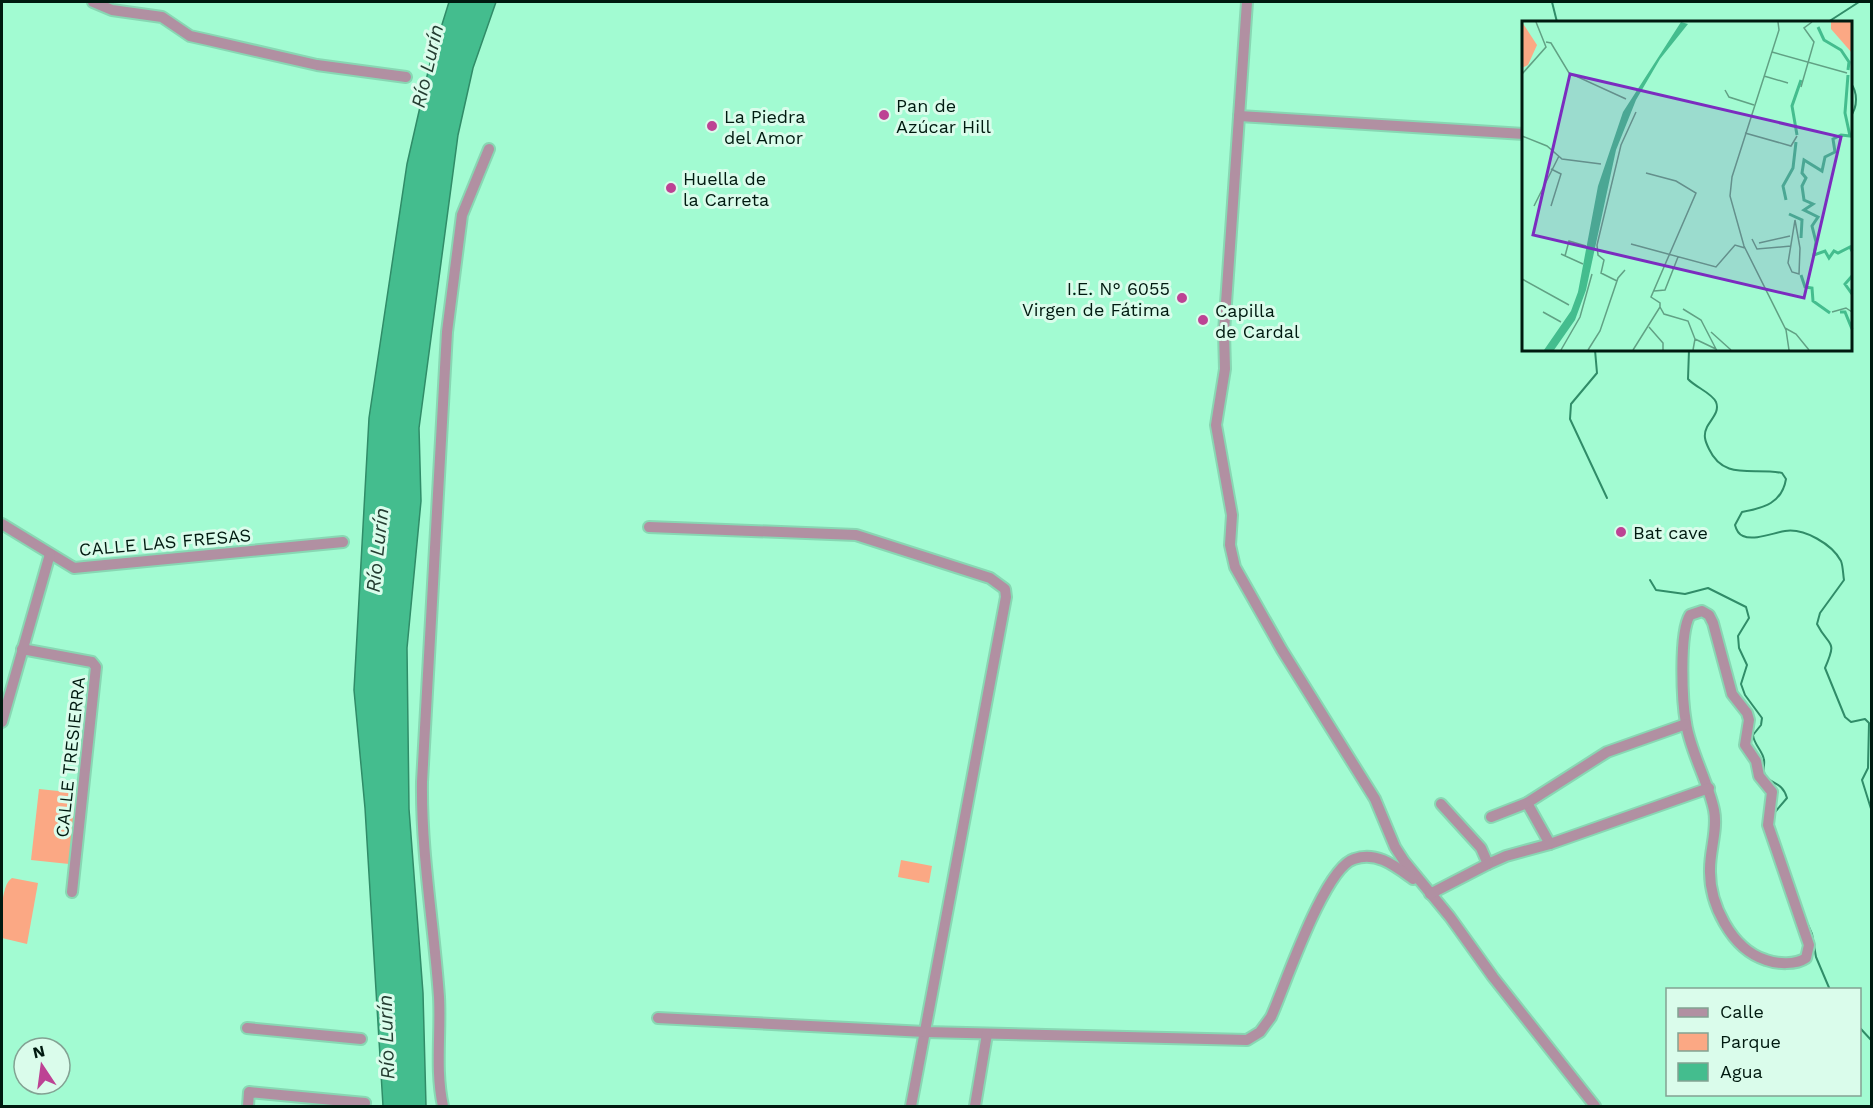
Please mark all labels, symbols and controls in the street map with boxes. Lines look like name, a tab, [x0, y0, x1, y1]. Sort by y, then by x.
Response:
inset map	[1522, 21, 1852, 351]
water label: Río Lurín	[406, 22, 448, 110]
place label: Pan de Azúcar Hill	[896, 95, 991, 137]
place label: La Piedra del Amor	[724, 106, 805, 148]
marker: Pan de Azúcar Hill	[877, 108, 891, 122]
marker: La Piedra del Amor	[705, 119, 719, 133]
place label: Huella de la Carreta	[683, 168, 769, 210]
marker: Huella de la Carreta	[664, 181, 678, 195]
place label: I.E. N° 6055 Virgen de Fátima	[1022, 278, 1170, 320]
marker: I.E. N° 6055 Virgen de Fátima	[1175, 291, 1189, 305]
place label: Capilla de Cardal	[1215, 300, 1300, 342]
marker: Capilla de Cardal	[1196, 313, 1210, 327]
water label: Río Lurín	[361, 507, 393, 593]
place label: Bat cave	[1633, 522, 1708, 543]
street label: CALLE LAS FRESAS	[78, 524, 252, 560]
marker: Bat cave	[1614, 525, 1628, 539]
street label: CALLE TRESIERRA	[51, 676, 89, 838]
legend	[1666, 988, 1861, 1096]
water label: Río Lurín	[373, 994, 399, 1080]
text: Calle	[1720, 1001, 1764, 1022]
text: Parque	[1720, 1031, 1781, 1052]
north arrow	[12, 1036, 72, 1096]
text: N	[31, 1041, 47, 1062]
text: Agua	[1720, 1061, 1763, 1082]

